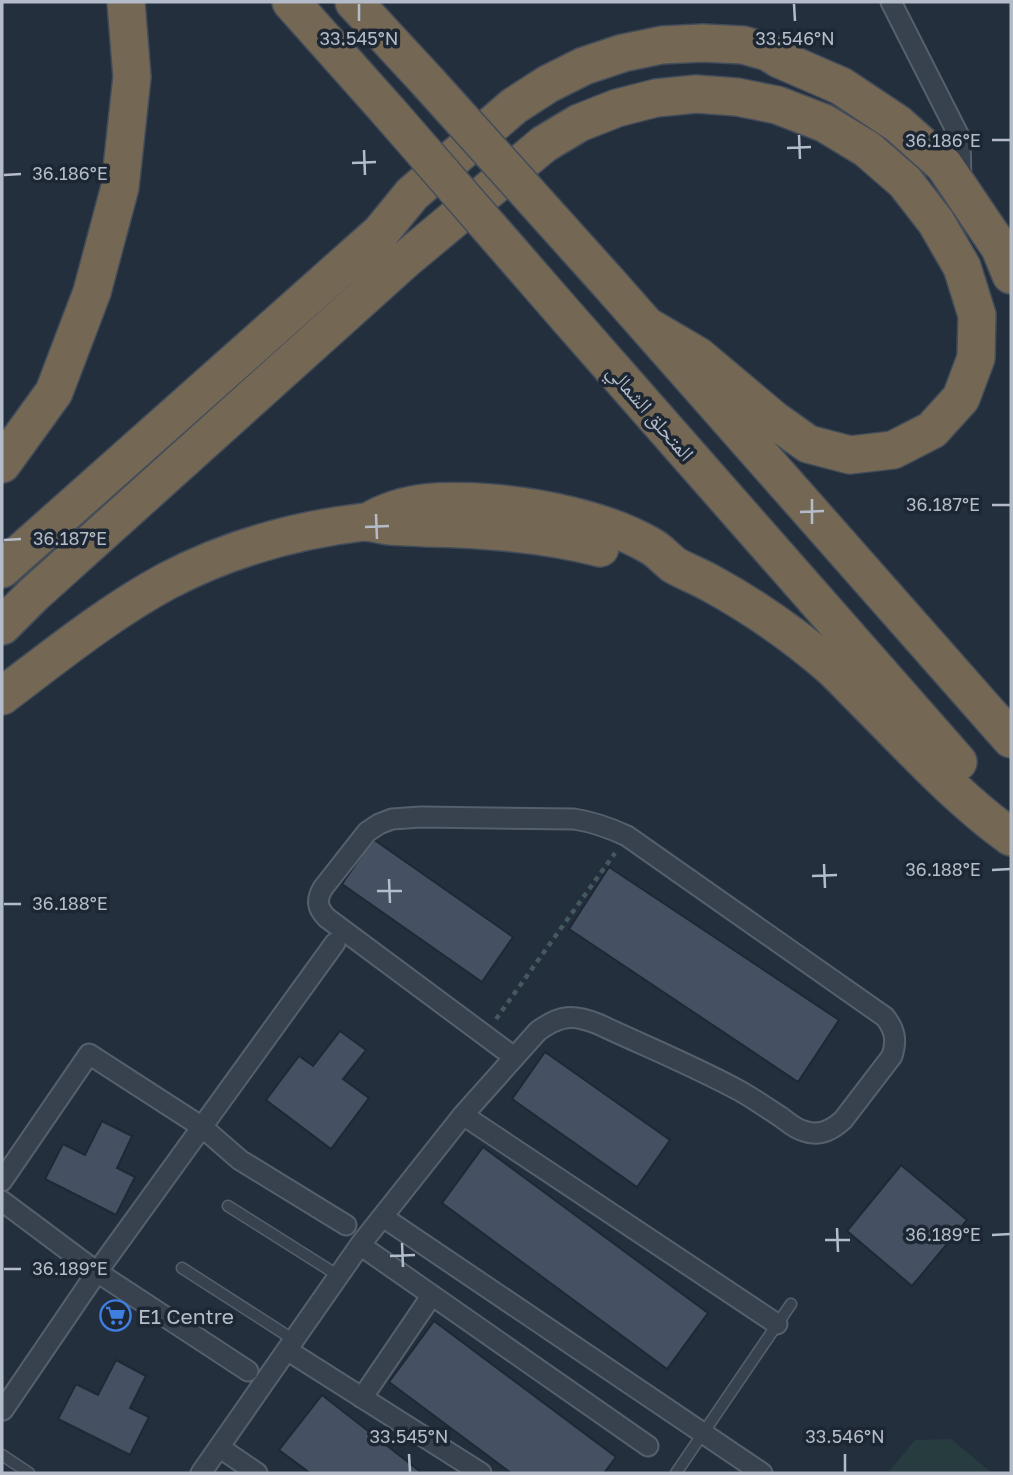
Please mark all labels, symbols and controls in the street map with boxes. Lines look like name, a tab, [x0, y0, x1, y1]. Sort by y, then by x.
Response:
text: 33.545°N	[319, 27, 399, 49]
text: 33.546°N	[755, 27, 835, 49]
text: 36.186°E	[905, 129, 981, 151]
text: 36.186°E	[32, 162, 108, 184]
street label: المتحلق الشمالي	[599, 358, 700, 469]
text: 36.187°E	[906, 493, 980, 515]
text: 36.187°E	[33, 527, 107, 549]
text: 36.188°E	[905, 858, 981, 880]
text: 36.188°E	[32, 892, 108, 914]
text: 36.189°E	[905, 1223, 981, 1245]
text: 36.189°E	[32, 1257, 108, 1279]
supermarket icon: E1 Centre	[98, 1299, 132, 1333]
place label: E1 Centre	[138, 1303, 234, 1329]
text: 33.545°N	[369, 1425, 449, 1447]
text: 33.546°N	[805, 1425, 885, 1447]

